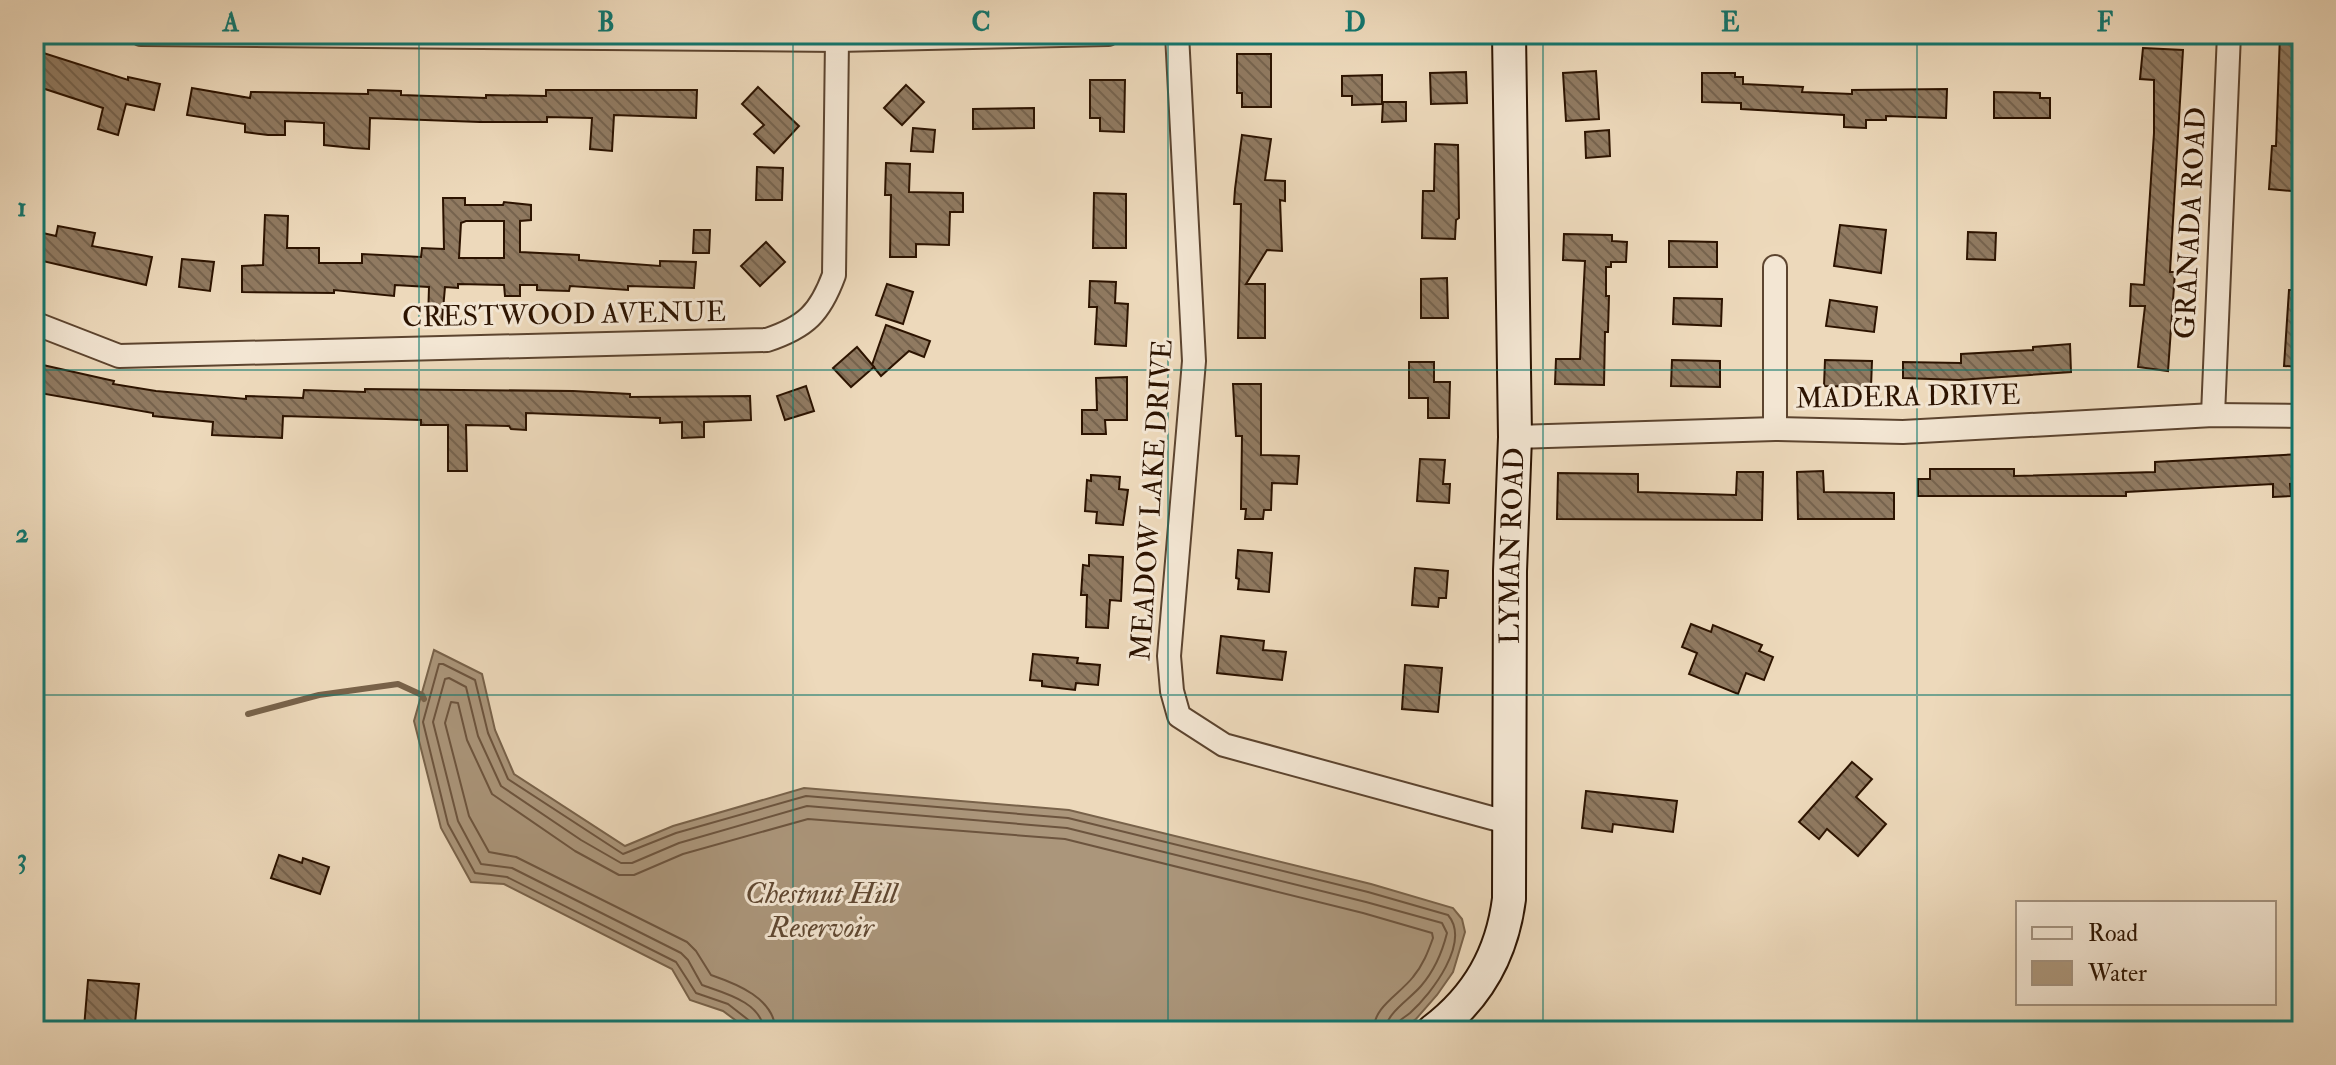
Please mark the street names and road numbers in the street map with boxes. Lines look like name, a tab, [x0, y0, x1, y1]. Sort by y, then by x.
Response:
street label: GRANADA ROAD	[2167, 106, 2215, 340]
street label: CRESTWOOD AVENUE	[402, 295, 726, 335]
street label: MEADOW LAKE DRIVE	[1123, 338, 1181, 662]
street label: MADERA DRIVE	[1795, 378, 2021, 416]
street label: LYMAN ROAD	[1492, 447, 1532, 644]

